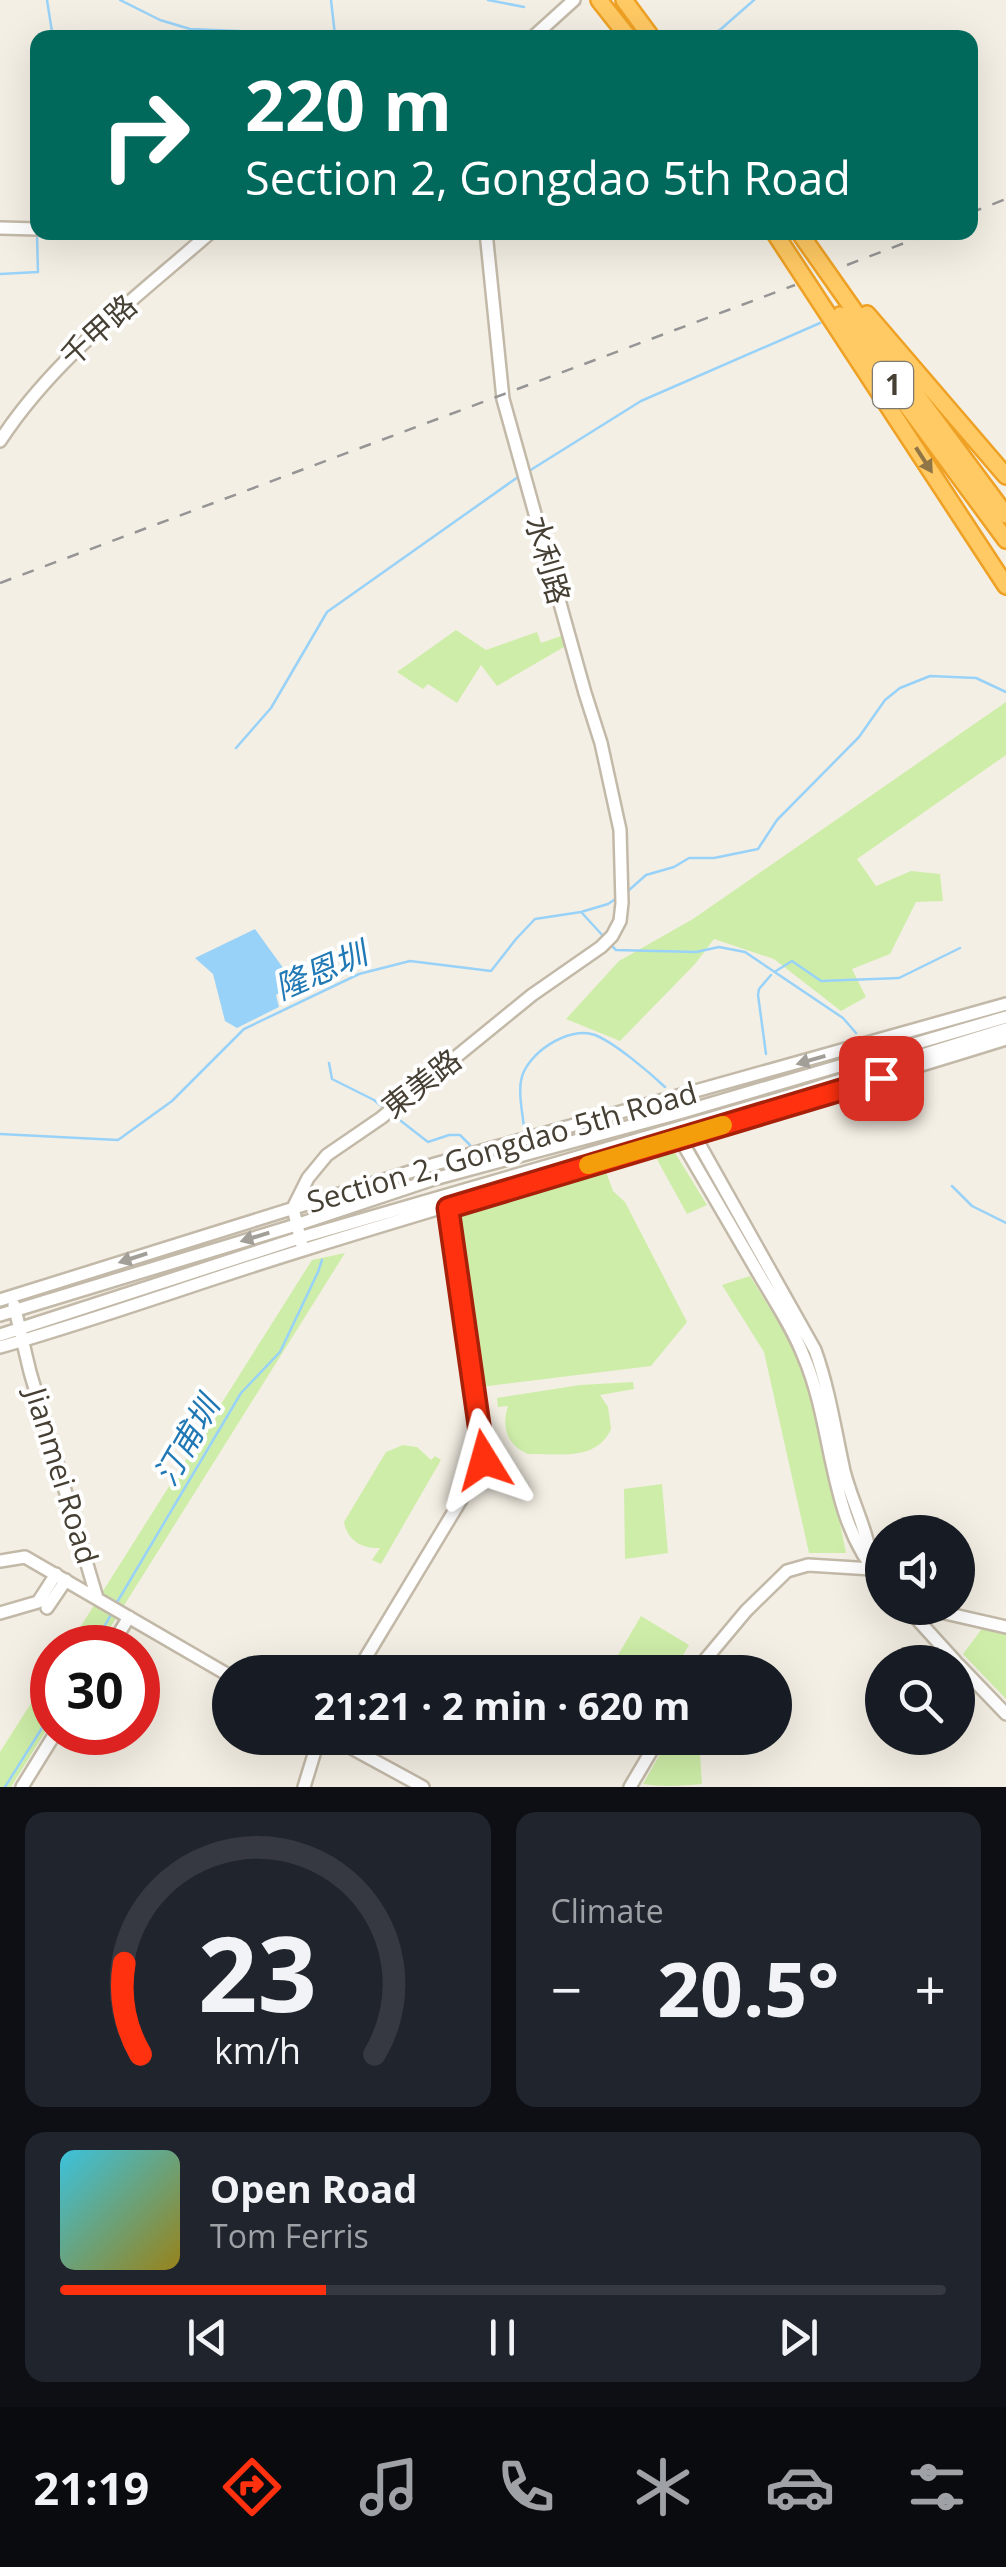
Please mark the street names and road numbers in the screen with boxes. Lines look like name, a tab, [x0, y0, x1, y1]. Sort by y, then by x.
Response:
street label: 千甲路	[51, 285, 145, 375]
road number: 1	[873, 362, 913, 408]
street label: 水利路	[516, 511, 581, 608]
street label: 東美路	[373, 1039, 469, 1127]
street label: Section 2, Gongdao 5th Road	[302, 1071, 701, 1222]
street label: Jianmei Road	[15, 1380, 109, 1569]

